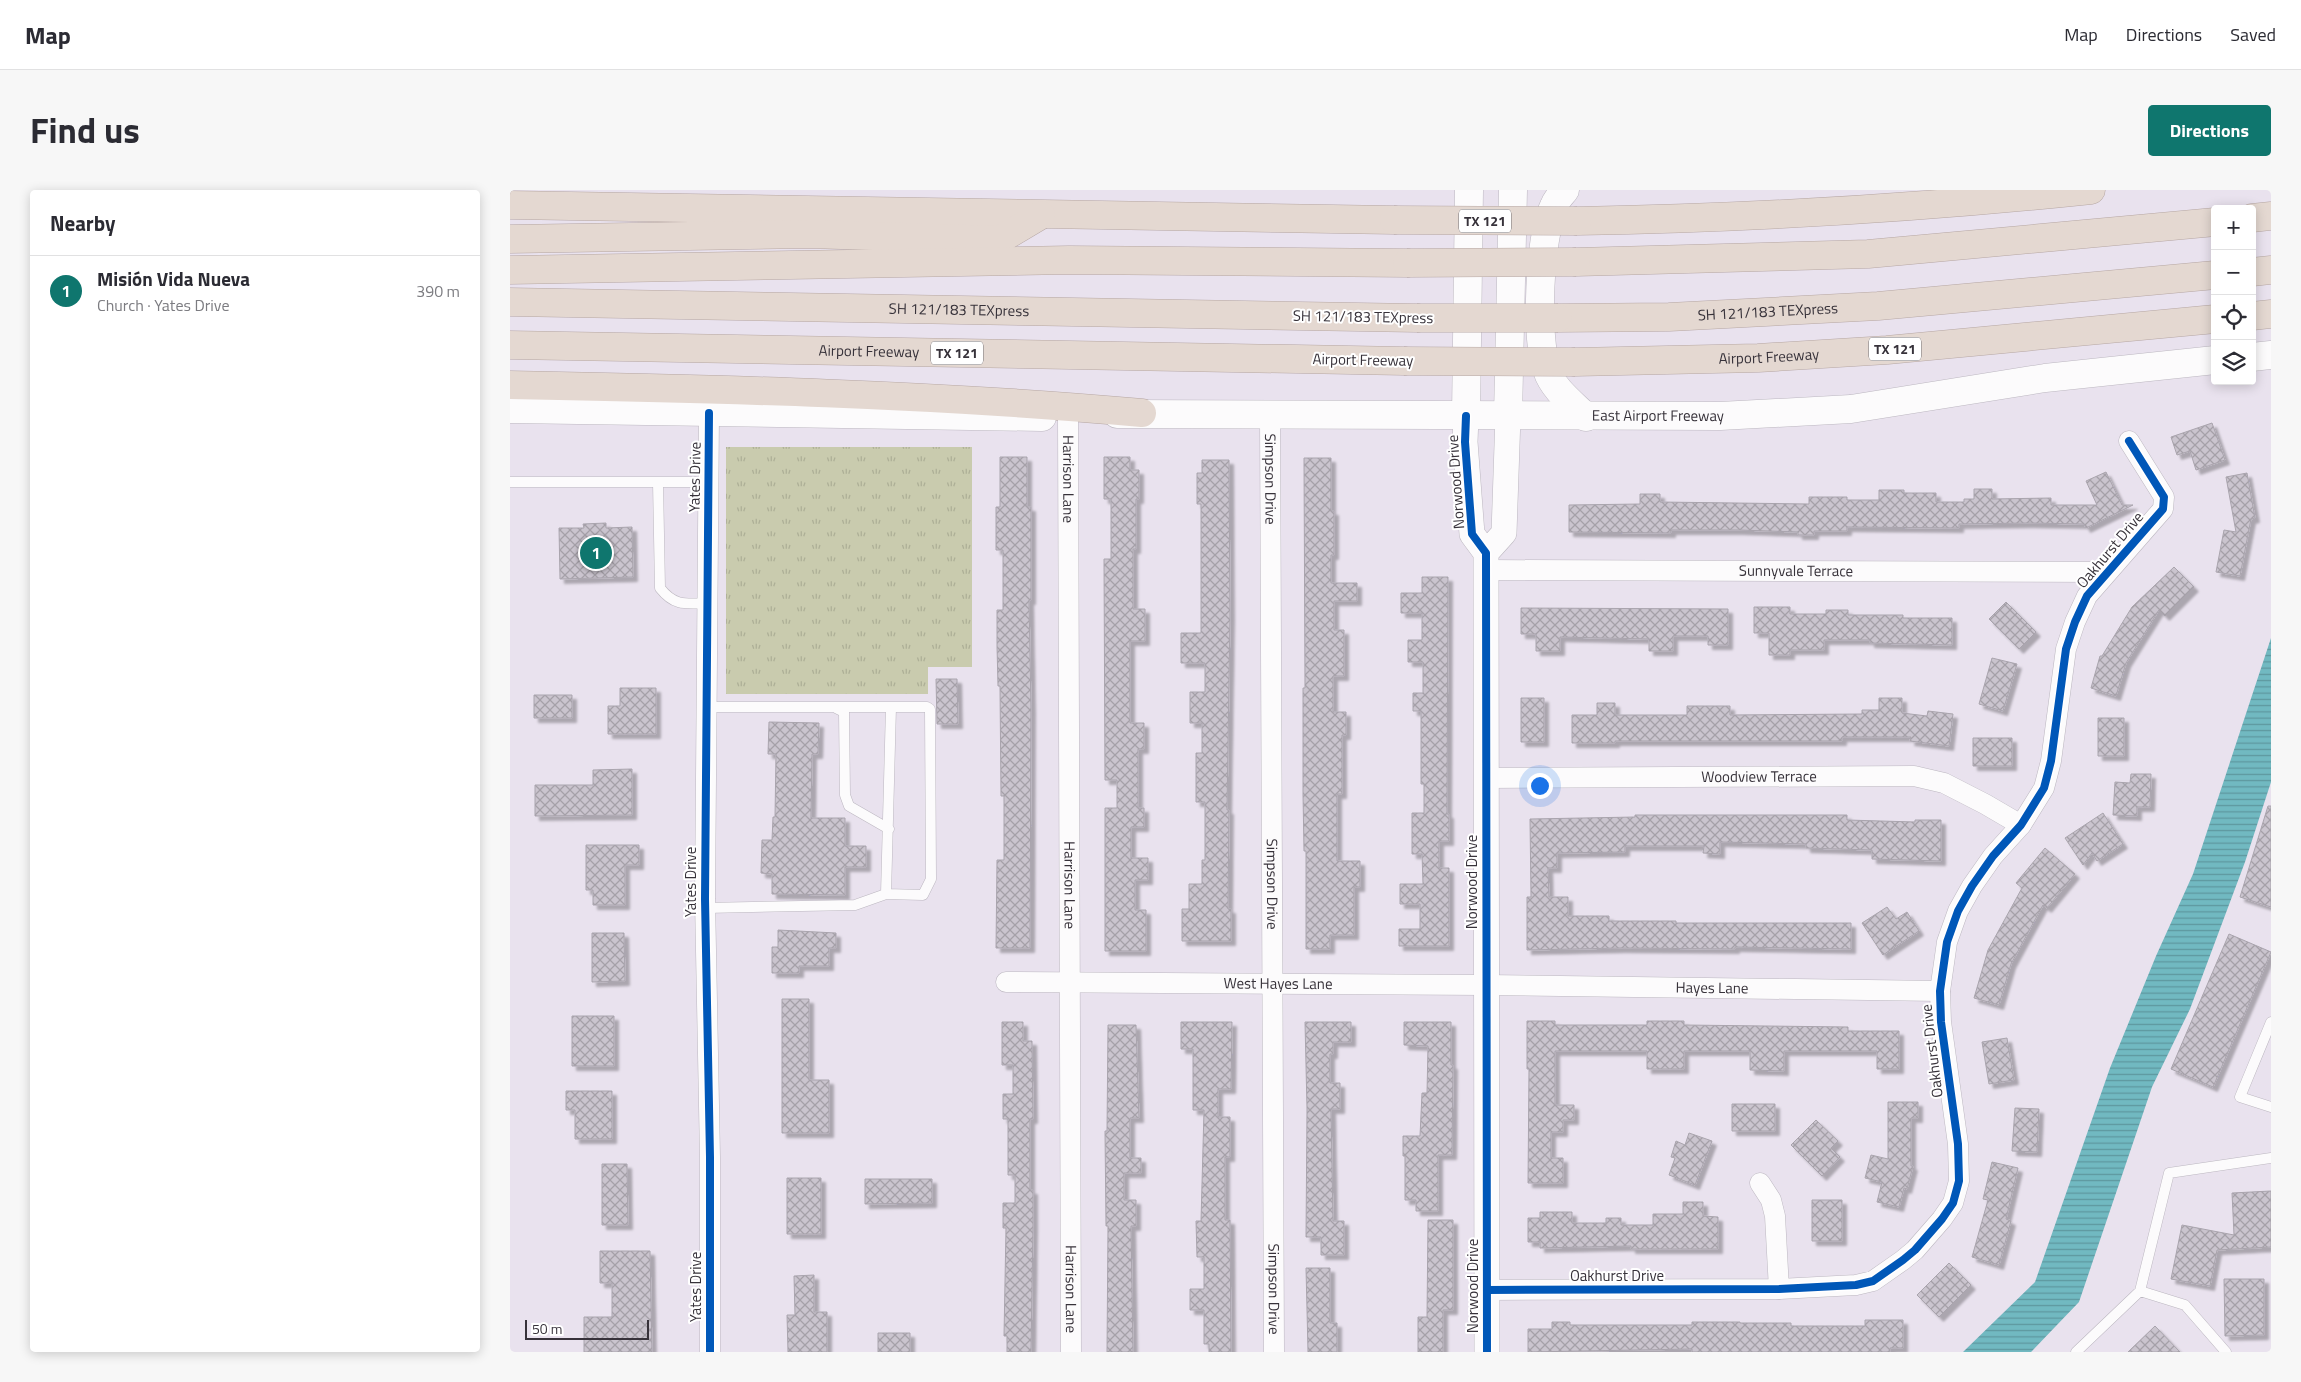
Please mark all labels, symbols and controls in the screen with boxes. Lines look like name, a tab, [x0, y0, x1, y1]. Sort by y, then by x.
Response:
text: Map	[25, 17, 71, 53]
text: Map	[2064, 21, 2098, 48]
text: Directions	[2126, 21, 2202, 48]
text: Saved	[2230, 21, 2276, 48]
text: Find us	[30, 103, 140, 157]
button: Directions	[2148, 105, 2271, 156]
map controls	[2211, 205, 2256, 385]
button: +	[2211, 205, 2256, 250]
text: Nearby	[50, 207, 115, 239]
road number: TX 121	[1459, 210, 1511, 232]
button: −	[2211, 250, 2256, 295]
text: Misión Vida Nueva	[97, 264, 250, 293]
text: 1	[62, 279, 70, 303]
text: 390 m	[416, 279, 460, 303]
text: Church · Yates Drive	[97, 293, 229, 317]
button: locate	[2211, 295, 2256, 340]
street label: SH 121/183 TEXpress	[1697, 296, 1839, 326]
street label: SH 121/183 TEXpress	[888, 297, 1029, 322]
street label: SH 121/183 TEXpress	[1293, 304, 1433, 329]
road number: TX 121	[1869, 338, 1921, 360]
street label: Airport Freeway	[818, 339, 920, 363]
button: layers	[2211, 340, 2256, 385]
road number: TX 121	[931, 342, 983, 364]
street label: Airport Freeway	[1718, 342, 1820, 370]
street label: Airport Freeway	[1312, 347, 1414, 372]
street label: East Airport Freeway	[1592, 404, 1725, 427]
street label: Simpson Drive	[1259, 433, 1282, 525]
street label: Norwood Drive	[1441, 434, 1470, 530]
street label: Harrison Lane	[1057, 435, 1080, 523]
street label: Yates Drive	[682, 442, 707, 512]
street label: Oakhurst Drive	[2071, 506, 2149, 593]
pin: 1	[580, 534, 612, 572]
street label: Sunnyvale Terrace	[1739, 559, 1853, 582]
street label: Woodview Terrace	[1701, 764, 1817, 788]
your location	[1527, 773, 1553, 799]
street label: Norwood Drive	[1460, 835, 1483, 929]
street label: Simpson Drive	[1261, 838, 1284, 930]
street label: Harrison Lane	[1058, 841, 1082, 929]
street label: Yates Drive	[679, 847, 702, 917]
street label: West Hayes Lane	[1223, 971, 1333, 995]
street label: Hayes Lane	[1675, 976, 1749, 999]
street label: Oakhurst Drive	[1914, 1003, 1949, 1099]
street label: Norwood Drive	[1461, 1239, 1484, 1333]
street label: Simpson Drive	[1263, 1243, 1286, 1335]
street label: Harrison Lane	[1060, 1245, 1083, 1333]
street label: Yates Drive	[684, 1252, 707, 1322]
street label: Oakhurst Drive	[1570, 1264, 1664, 1287]
scale bar	[525, 1317, 649, 1340]
text: 50 m	[532, 1318, 562, 1339]

